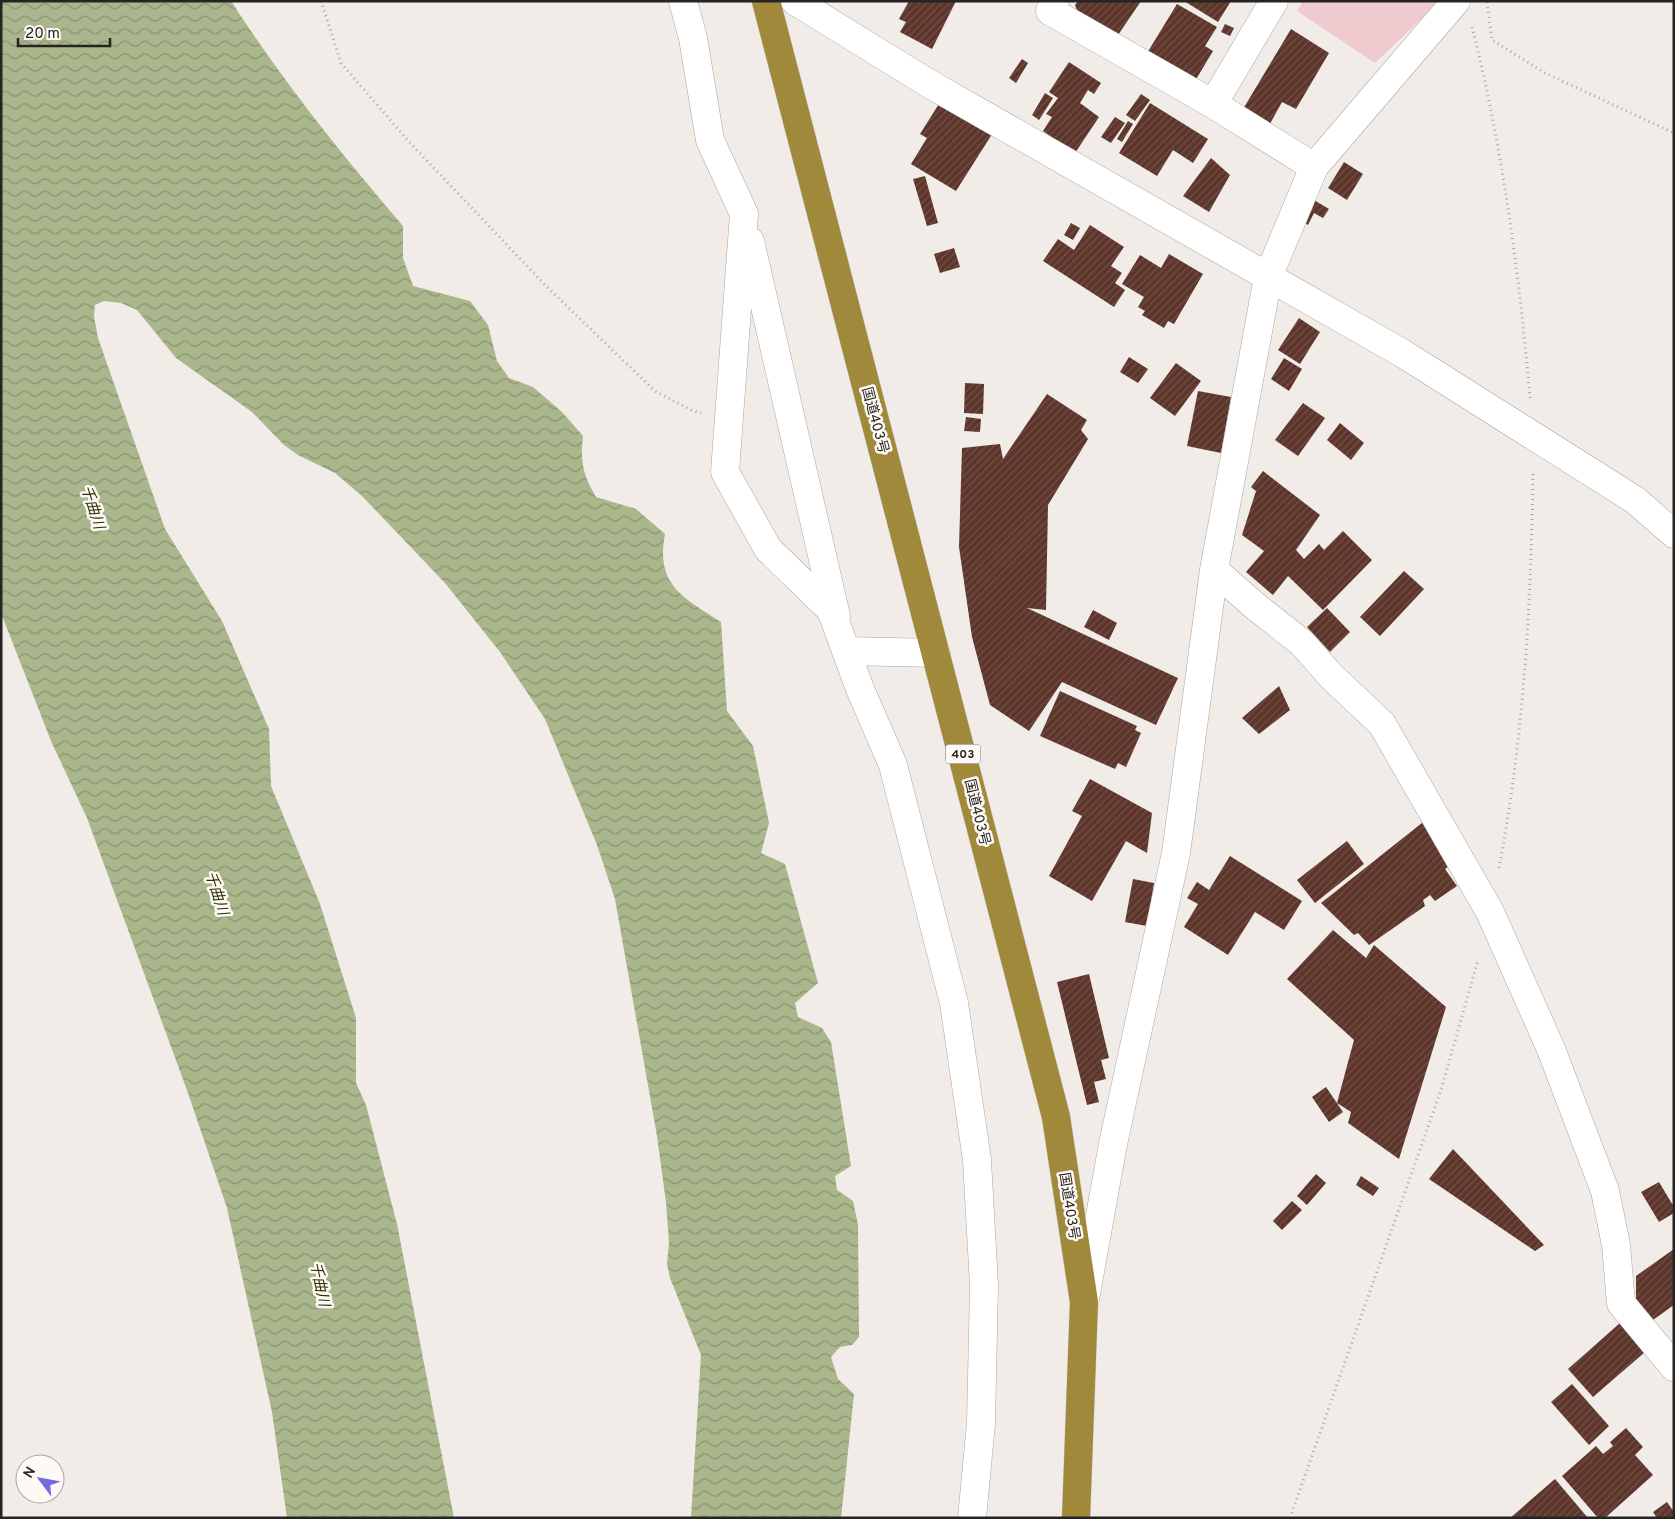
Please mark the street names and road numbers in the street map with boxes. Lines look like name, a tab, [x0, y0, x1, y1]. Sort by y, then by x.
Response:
street label: 国道403号	[858, 385, 892, 455]
road number: 403	[946, 744, 980, 764]
street label: 国道403号	[960, 777, 993, 847]
street label: 国道403号	[1055, 1171, 1082, 1241]

